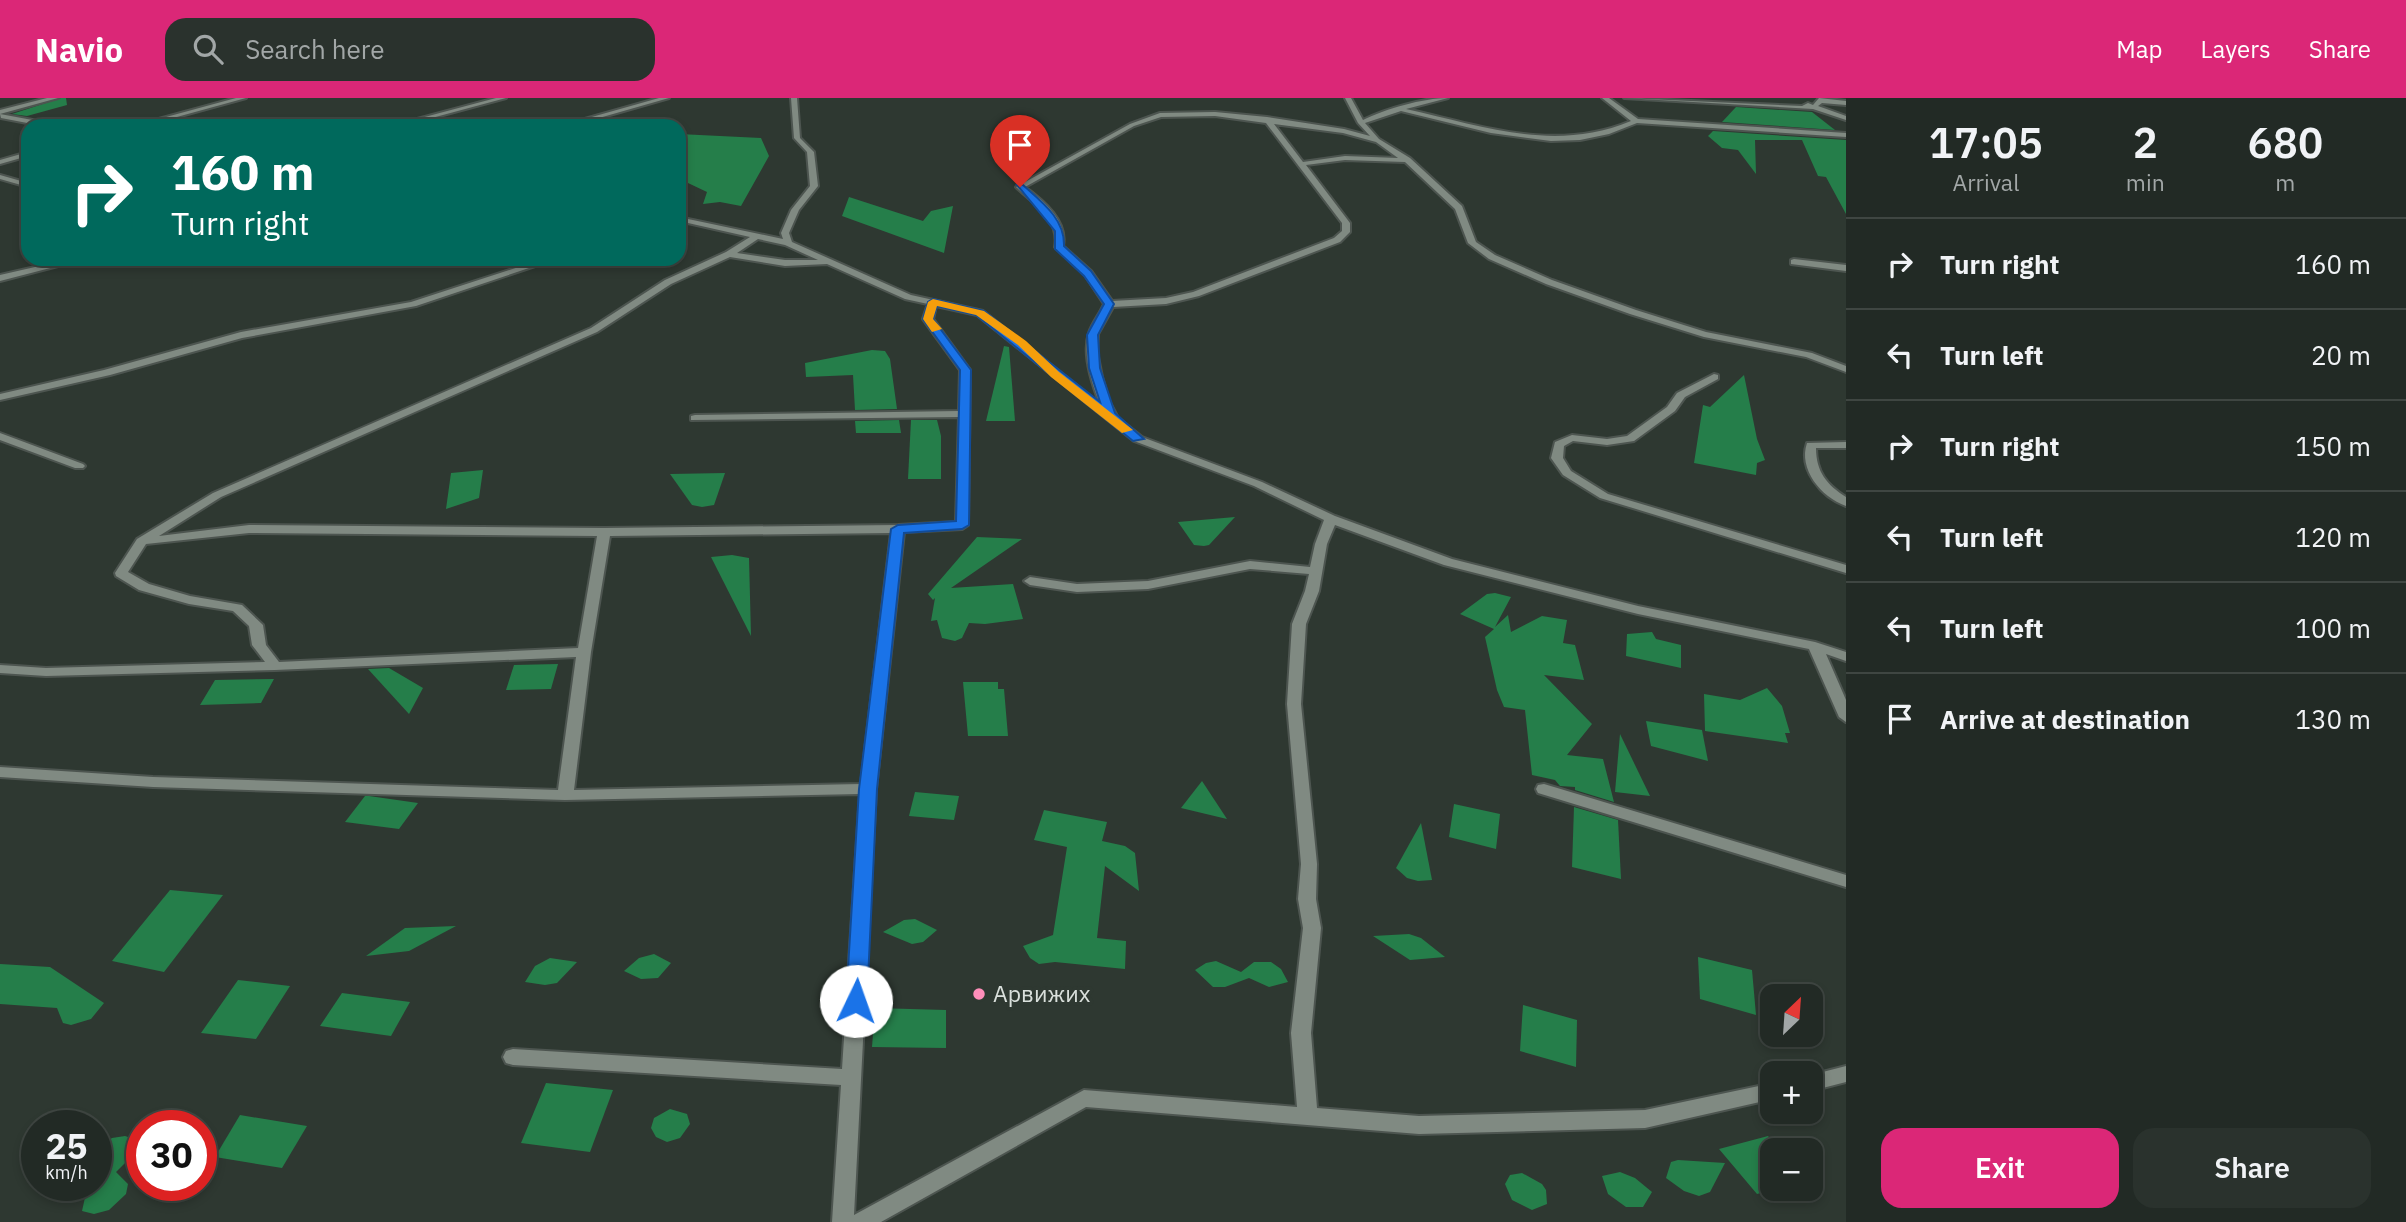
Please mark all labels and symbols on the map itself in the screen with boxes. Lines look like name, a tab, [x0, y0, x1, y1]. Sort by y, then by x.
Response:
pin	[990, 115, 1050, 187]
position arrow	[819, 964, 893, 1038]
place label: Арвижих	[993, 978, 1091, 1008]
north arrow	[1760, 984, 1824, 1046]
marker: Арвижих	[971, 986, 987, 1002]
speed limit sign: 30	[126, 1110, 217, 1201]

